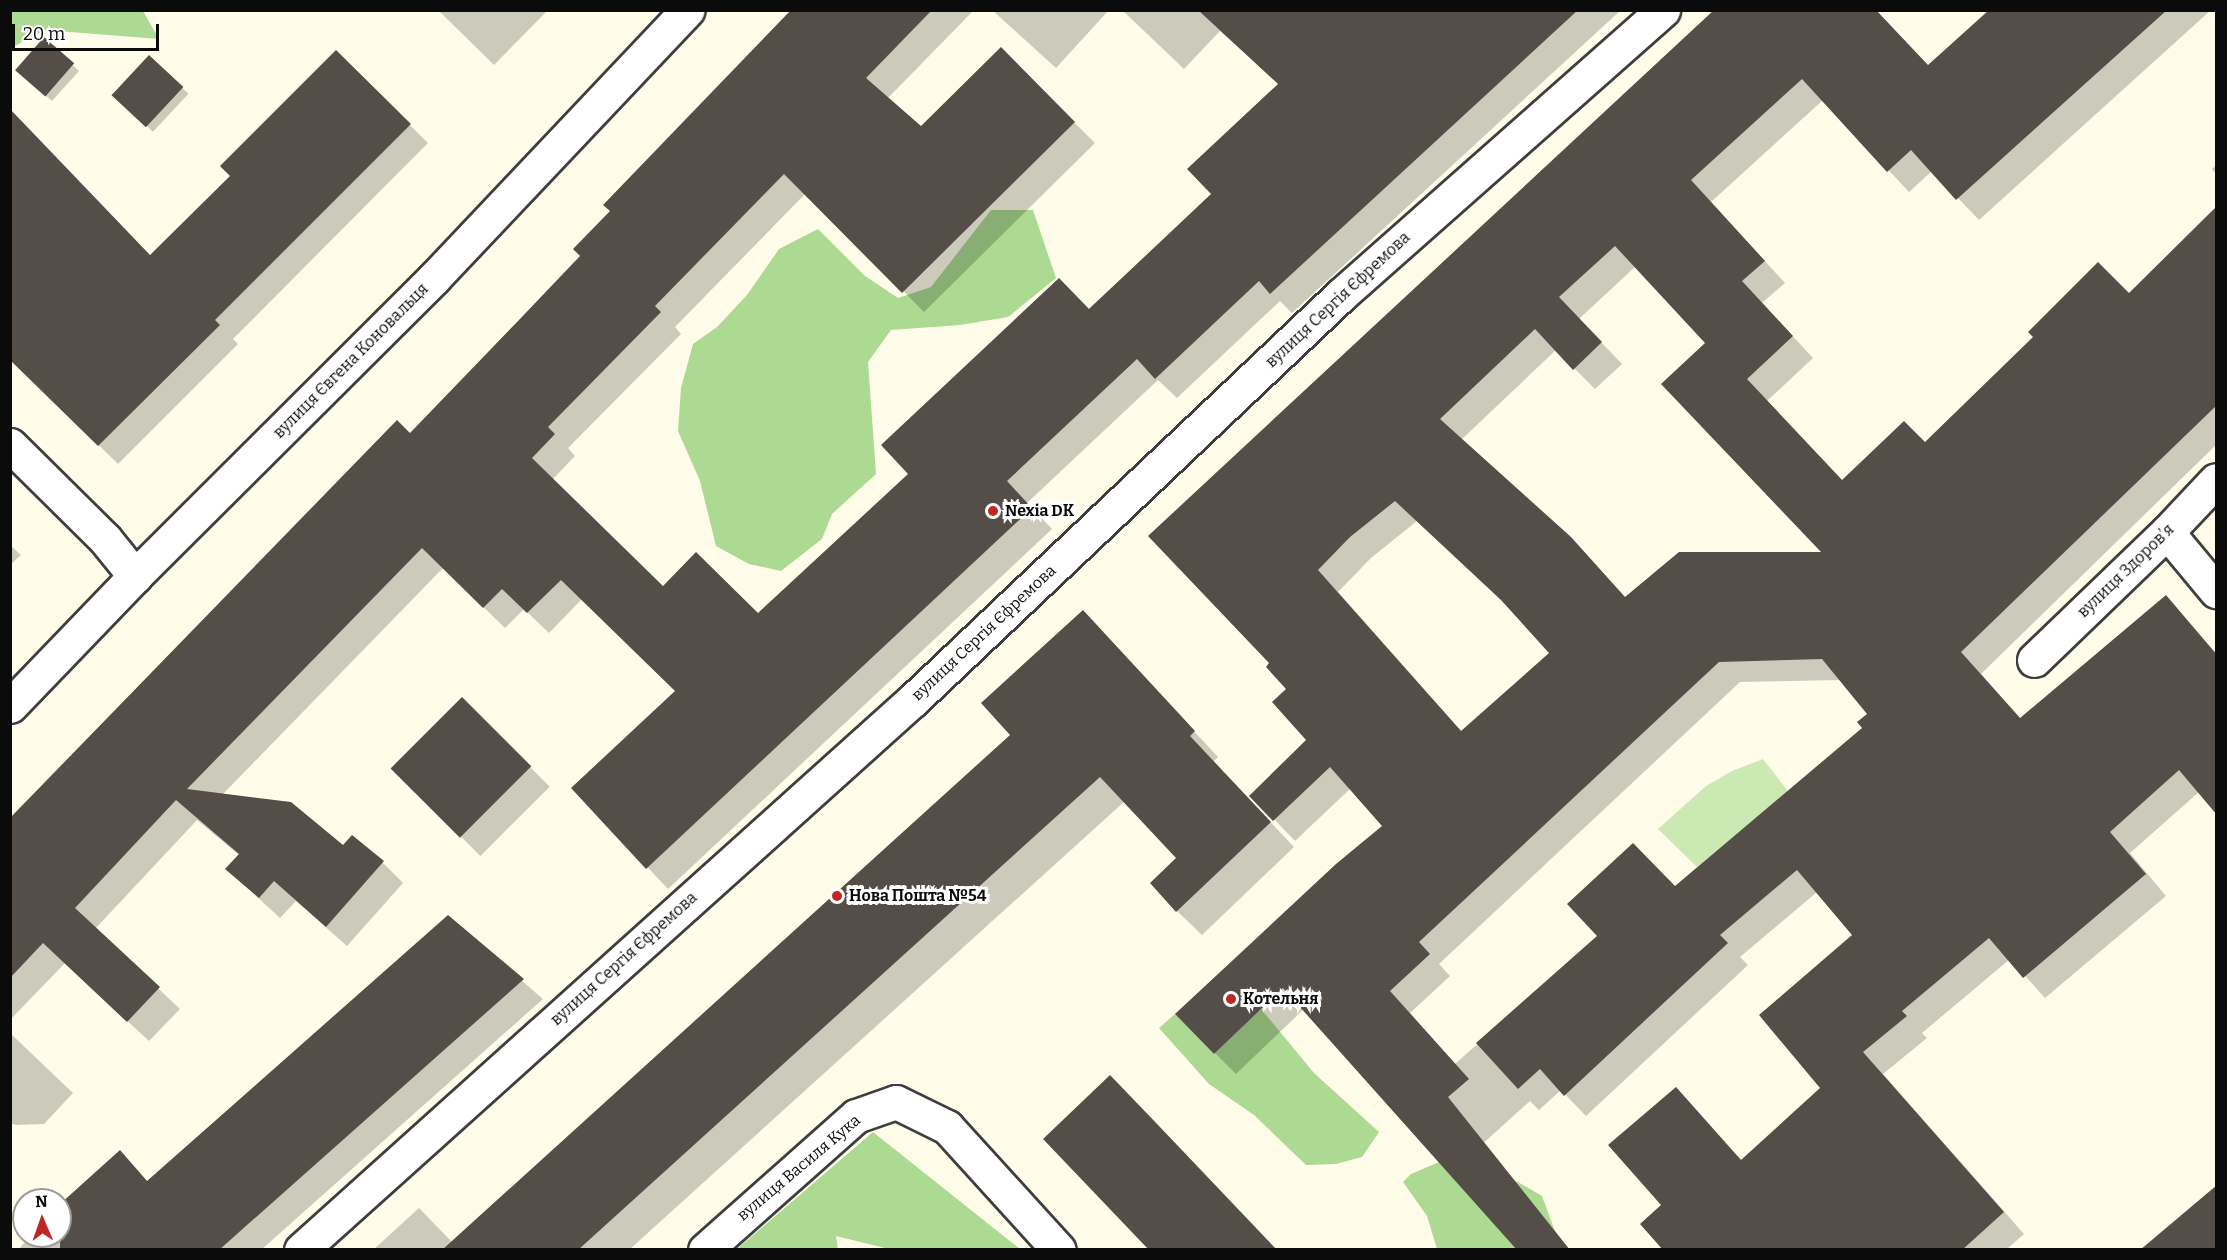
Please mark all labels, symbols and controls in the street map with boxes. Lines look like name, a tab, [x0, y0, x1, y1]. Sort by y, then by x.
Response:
scale bar	[15, 12, 162, 50]
text: 20 m	[23, 23, 65, 45]
street label: вулиця Сергія Єфремова	[1262, 228, 1414, 372]
street label: вулиця Євгена Коновальця	[270, 280, 432, 442]
place label: Nexia DK	[1005, 501, 1074, 521]
marker: Nexia DK	[986, 504, 1000, 518]
street label: вулиця Здоровʼя	[2074, 520, 2178, 622]
street label: вулиця Сергія Єфремова	[908, 561, 1060, 705]
place label: Нова Пошта №54	[849, 886, 987, 906]
street label: вулиця Сергія Єфремова	[547, 888, 701, 1030]
marker: Нова Пошта №54	[830, 889, 844, 903]
place label: Котельня	[1243, 989, 1319, 1009]
marker: Котельня	[1224, 992, 1238, 1006]
street label: вулиця Василя Кука	[734, 1111, 864, 1225]
north arrow	[12, 1188, 72, 1248]
text: N	[35, 1192, 48, 1211]

